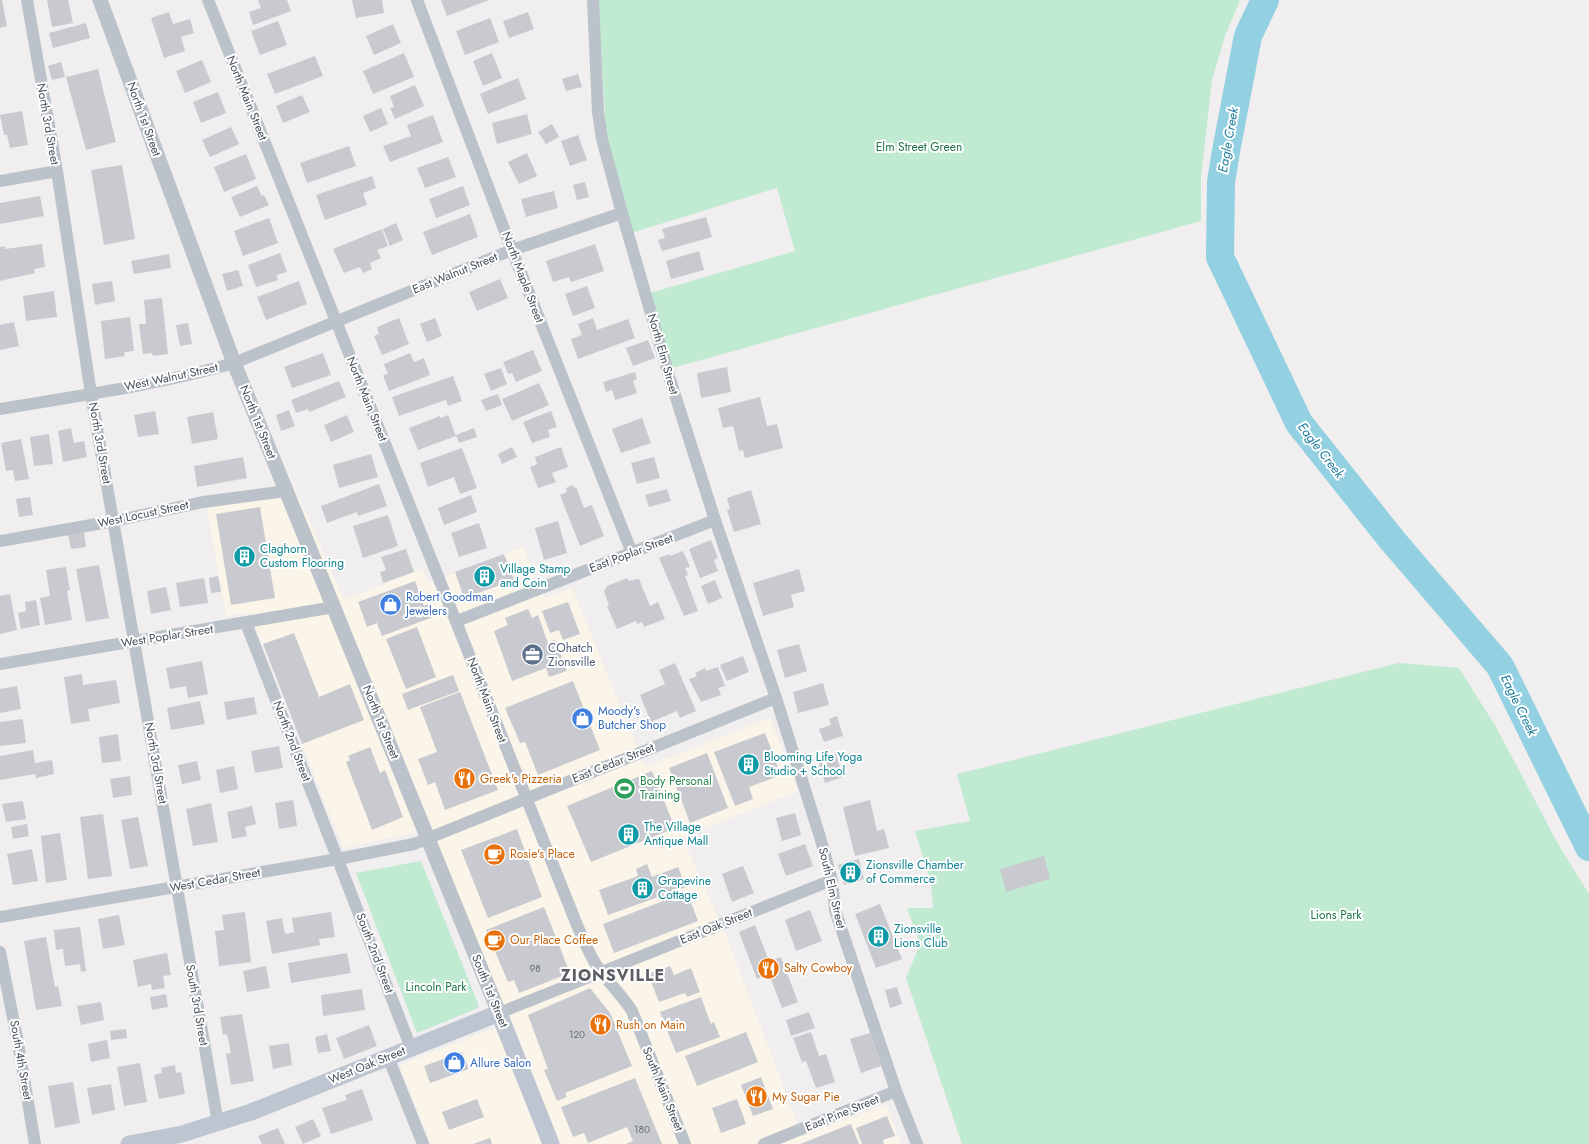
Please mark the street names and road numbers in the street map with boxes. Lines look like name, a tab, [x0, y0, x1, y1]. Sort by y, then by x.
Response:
street label: North Main Street	[222, 53, 272, 143]
street label: North 1st Street	[122, 79, 166, 159]
street label: North 3rd Street	[32, 82, 64, 166]
street label: North Maple Street	[497, 229, 549, 325]
street label: East Walnut Street	[410, 248, 500, 298]
street label: North Elm Street	[643, 311, 683, 397]
street label: North Main Street	[342, 354, 392, 444]
street label: West Walnut Street	[122, 358, 220, 396]
street label: North 1st Street	[235, 382, 281, 462]
street label: North 3rd Street	[84, 401, 116, 485]
street label: West Locust Street	[96, 496, 190, 532]
street label: East Poplar Street	[587, 529, 675, 577]
street label: West Poplar Street	[120, 620, 214, 652]
street label: North Main Street	[462, 655, 512, 745]
street label: North 1st Street	[358, 682, 404, 762]
street label: North 2nd Street	[268, 698, 316, 784]
street label: North 3rd Street	[140, 721, 172, 805]
street label: East Cedar Street	[569, 738, 657, 788]
street label: South Elm Street	[814, 845, 850, 931]
street label: West Cedar Street	[168, 863, 262, 897]
street label: East Oak Street	[677, 903, 755, 949]
street label: South 2nd Street	[351, 910, 399, 996]
street label: South 1st Street	[467, 952, 513, 1030]
street label: South 3rd Street	[181, 963, 213, 1047]
street label: South 4th Street	[5, 1019, 37, 1101]
street label: West Oak Street	[326, 1041, 408, 1089]
street label: South Main Street	[638, 1044, 688, 1134]
street label: East Pine Street	[802, 1090, 882, 1136]

